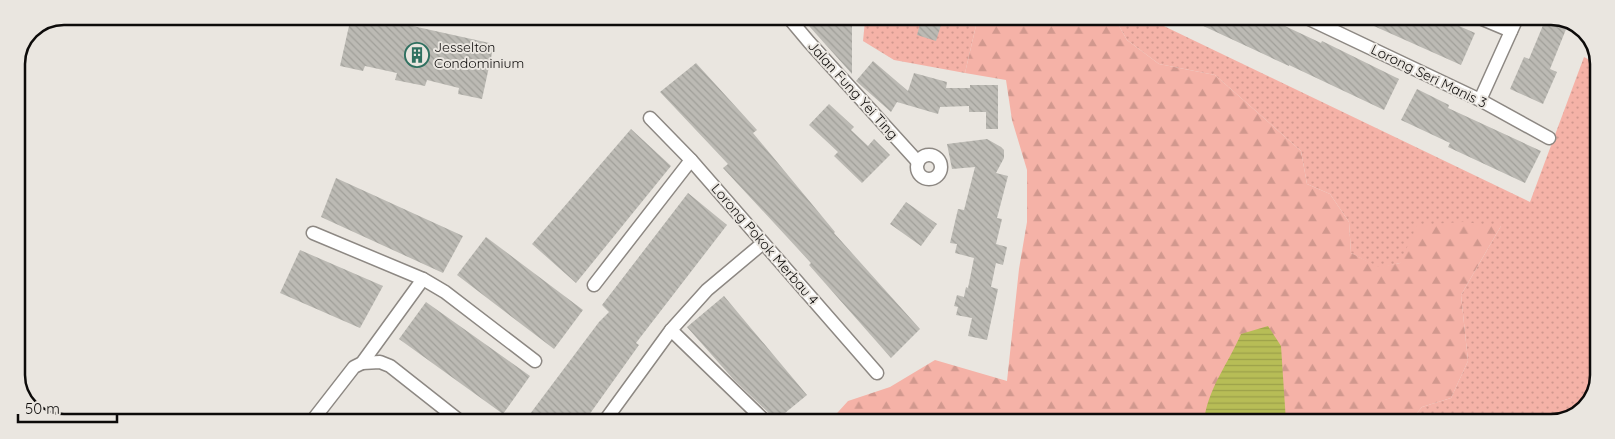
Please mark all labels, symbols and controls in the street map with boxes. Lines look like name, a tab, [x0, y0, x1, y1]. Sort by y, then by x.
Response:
street label: Jalan Fung Yei Ting	[804, 37, 902, 143]
place label: Jesselton Condominium	[434, 38, 524, 72]
street label: Lorong Seri Manis 3	[1368, 40, 1490, 112]
building icon: Jesselton Condominium	[404, 42, 430, 68]
street label: Lorong Pokok Merbau 4	[708, 180, 822, 308]
scale bar	[18, 392, 116, 424]
text: 50 m	[25, 399, 60, 418]

